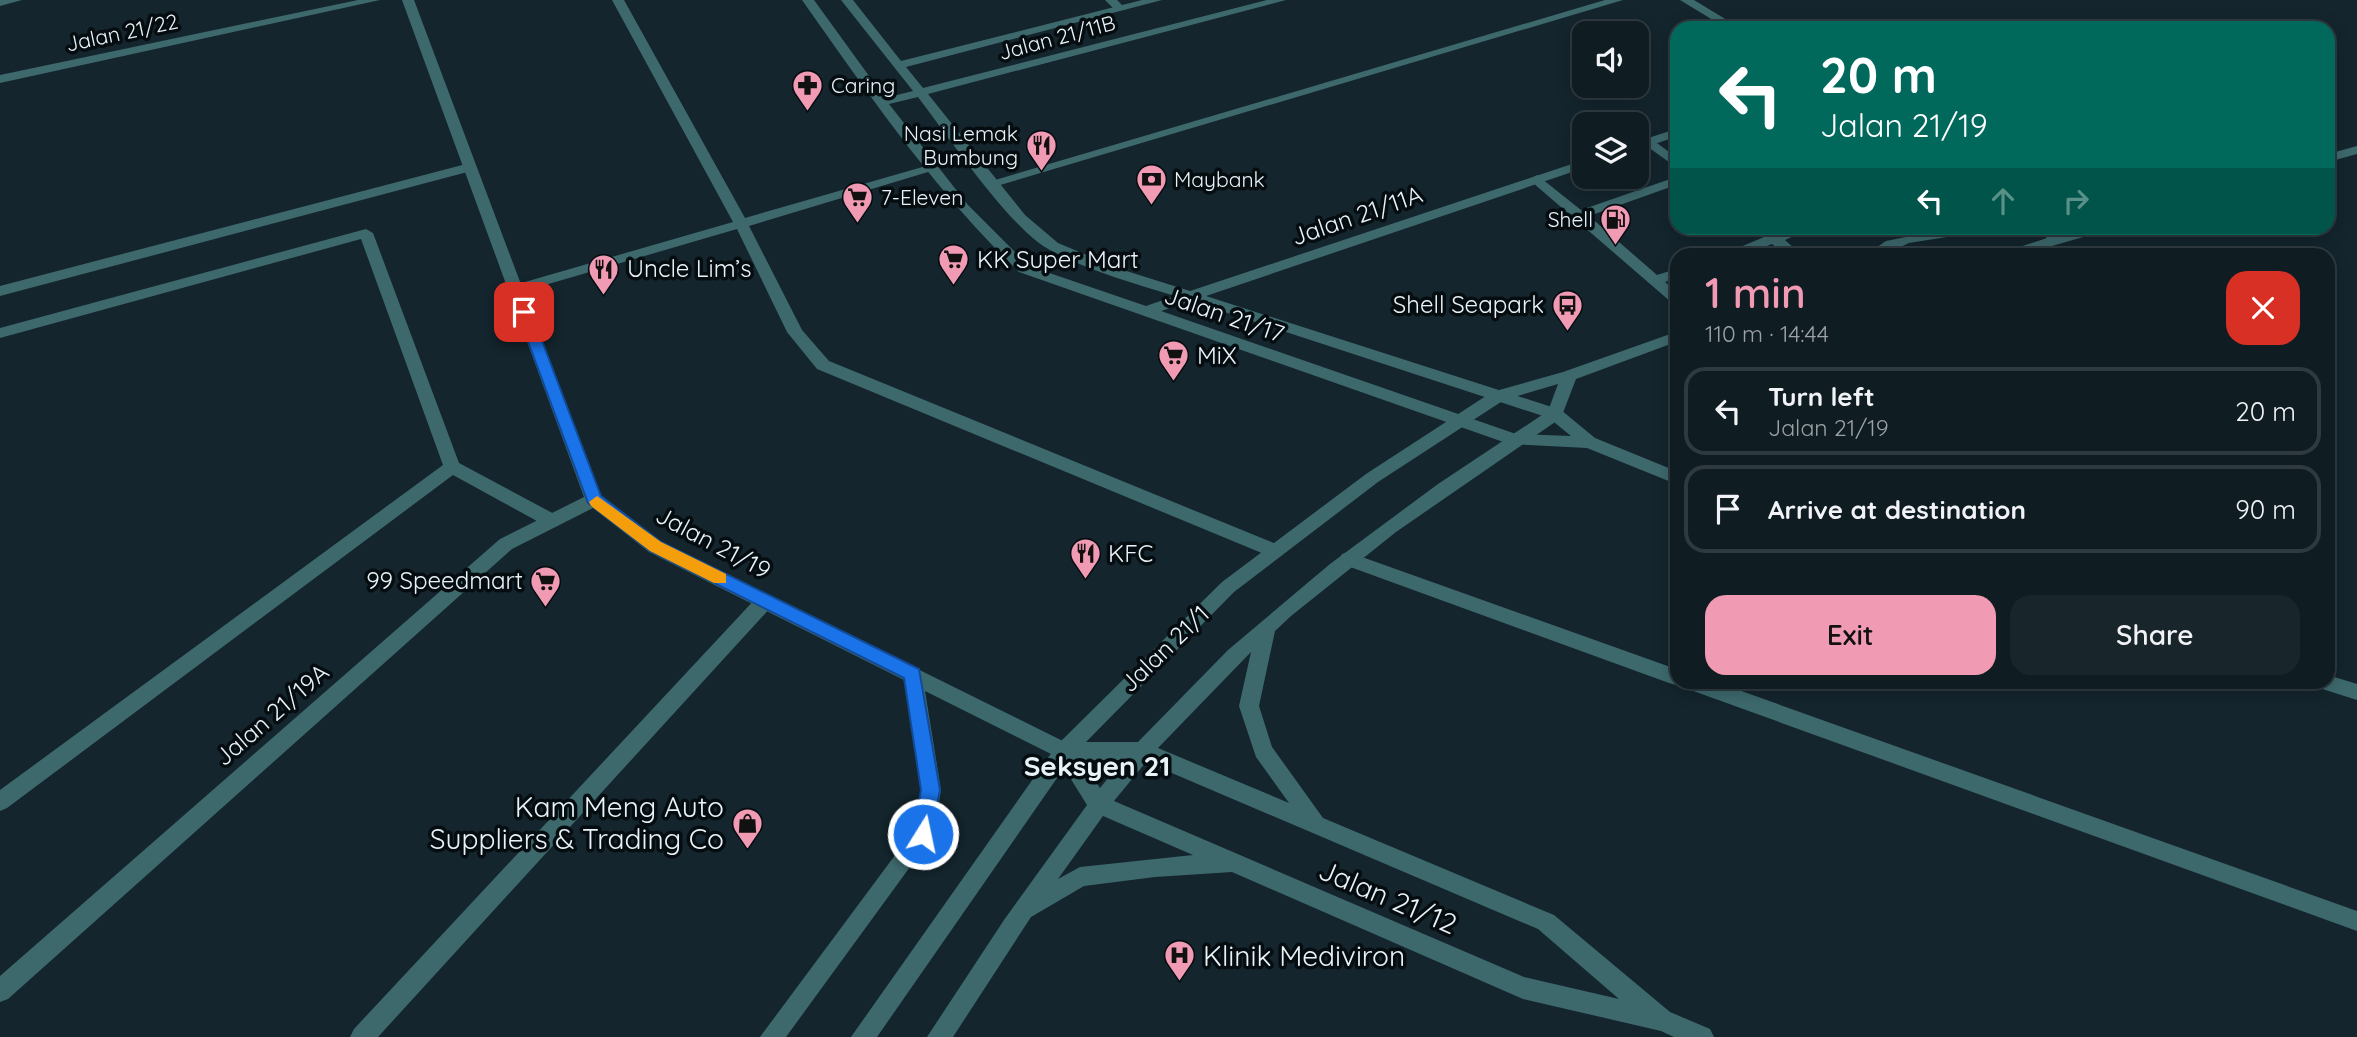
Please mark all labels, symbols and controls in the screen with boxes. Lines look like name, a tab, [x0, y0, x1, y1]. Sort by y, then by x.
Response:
street label: Jalan 21/22	[63, 7, 180, 57]
street label: Jalan 21/11B	[996, 9, 1118, 65]
map controls	[1572, 21, 1649, 189]
button: sound	[1572, 21, 1649, 98]
text: 20 m	[1820, 44, 1937, 105]
icon: left	[1705, 49, 1796, 140]
pharmacy icon: Caring	[791, 69, 825, 113]
place label: Caring	[831, 72, 895, 98]
text: Jalan 21/19	[1820, 105, 1988, 145]
button: layers	[1572, 112, 1649, 189]
place label: Nasi Lemak Bumbung	[904, 120, 1018, 170]
restaurant icon: Nasi Lemak Bumbung	[1024, 129, 1058, 173]
bank icon: Maybank	[1134, 163, 1168, 207]
place label: Maybank	[1174, 166, 1265, 192]
street label: Jalan 21/11A	[1287, 179, 1426, 252]
supermarket icon: 7-Eleven	[841, 181, 875, 225]
icon: left	[1911, 182, 1949, 220]
icon: ahead	[1984, 182, 2022, 220]
icon: right	[2057, 182, 2095, 220]
place label: 7-Eleven	[881, 184, 963, 210]
fuel station icon: Shell	[1599, 203, 1633, 247]
place label: Shell	[1548, 206, 1593, 232]
supermarket icon: KK Super Mart	[937, 243, 971, 287]
place label: KK Super Mart	[977, 244, 1139, 274]
restaurant icon: Uncle Lim’s	[587, 252, 621, 296]
place label: Uncle Lim’s	[627, 253, 752, 283]
text: 1 min	[1705, 266, 1806, 319]
button: close	[2226, 271, 2300, 345]
street label: Jalan 21/17	[1161, 280, 1288, 349]
pin	[494, 282, 554, 342]
bus stop icon: Shell Seapark	[1550, 288, 1584, 332]
place label: Shell Seapark	[1393, 289, 1544, 319]
icon: arrive	[505, 293, 543, 331]
text: 110 m · 14:44	[1705, 319, 1829, 348]
supermarket icon: MiX	[1157, 339, 1191, 383]
place label: MiX	[1197, 340, 1237, 370]
text: Turn left	[1768, 380, 1875, 413]
icon: left	[1709, 392, 1747, 430]
text: 20 m	[2235, 395, 2296, 428]
text: Jalan 21/19	[1768, 413, 1889, 442]
icon: arrive	[1709, 490, 1747, 528]
text: Arrive at destination	[1768, 493, 2026, 526]
text: 90 m	[2235, 493, 2296, 526]
street label: Jalan 21/19	[651, 499, 776, 585]
restaurant icon: KFC	[1068, 537, 1102, 581]
place label: KFC	[1108, 538, 1153, 568]
supermarket icon: 99 Speedmart	[529, 564, 563, 608]
place label: 99 Speedmart	[366, 565, 523, 595]
button: Exit	[1705, 595, 1996, 675]
button: Share	[2010, 595, 2300, 675]
street label: Jalan 21/1	[1113, 598, 1215, 698]
street label: Jalan 21/19A	[208, 657, 334, 772]
district label: Seksyen 21	[1024, 748, 1170, 783]
place label: Kam Meng Auto Suppliers & Trading Co	[430, 789, 724, 856]
position arrow	[886, 797, 960, 871]
shop icon: Kam Meng Auto Suppliers & Trading Co	[730, 806, 764, 850]
street label: Jalan 21/12	[1314, 852, 1463, 941]
place label: Klinik Mediviron	[1203, 938, 1405, 973]
hospital icon: Klinik Mediviron	[1163, 939, 1197, 983]

